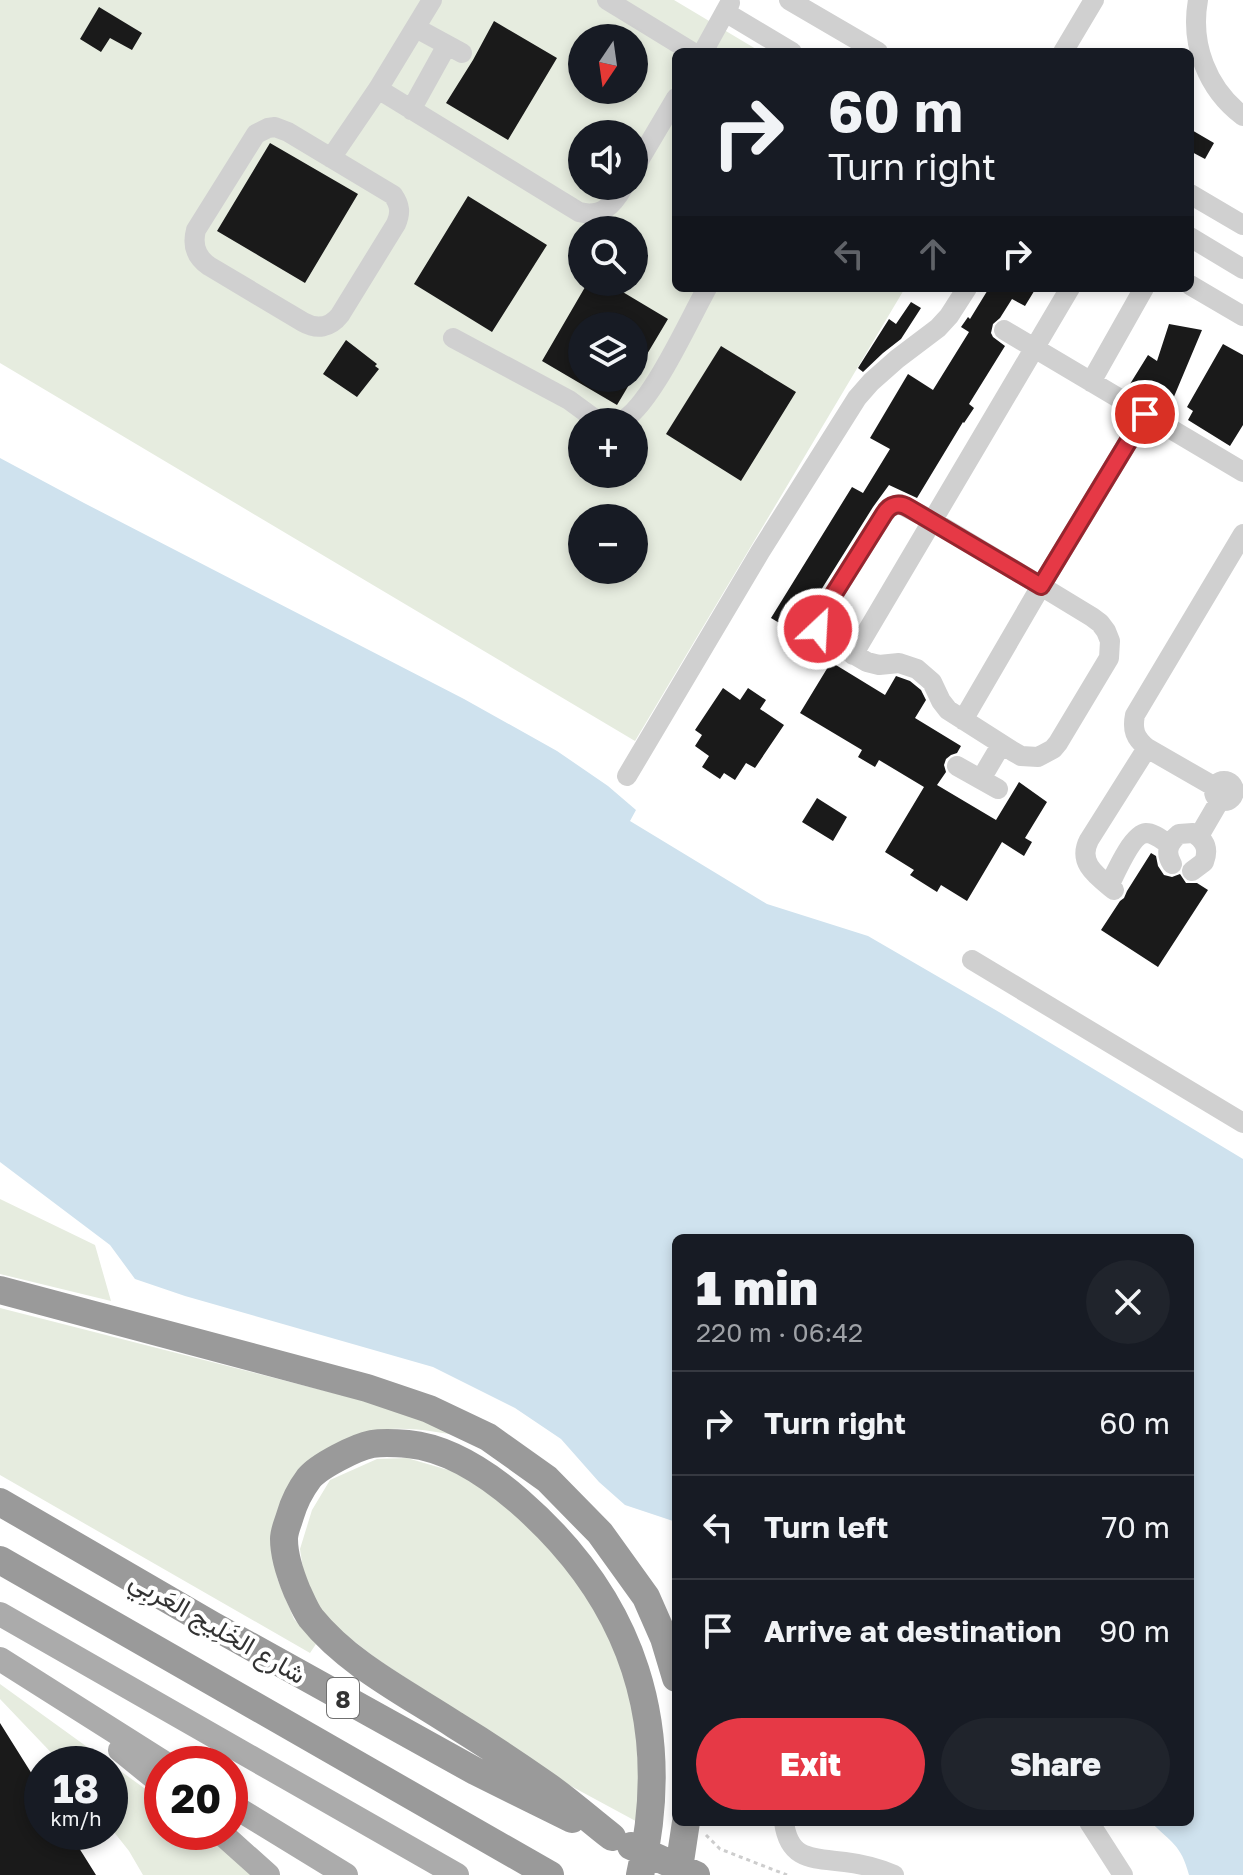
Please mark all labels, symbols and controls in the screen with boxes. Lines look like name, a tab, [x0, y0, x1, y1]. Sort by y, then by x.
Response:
north arrow	[568, 24, 648, 104]
map controls	[568, 24, 648, 584]
text: 60 m	[828, 77, 963, 144]
icon: right	[696, 80, 800, 184]
button: sound	[568, 120, 648, 200]
text: Turn right	[828, 145, 996, 188]
button: search	[568, 216, 648, 296]
icon: left	[827, 232, 871, 276]
icon: ahead	[911, 232, 955, 276]
icon: right	[995, 232, 1039, 276]
button: layers	[568, 312, 648, 392]
pin	[1111, 380, 1179, 448]
icon: arrive	[1123, 392, 1167, 436]
button: +	[568, 408, 648, 488]
button: −	[568, 504, 648, 584]
position arrow	[776, 587, 860, 671]
text: 1 min	[696, 1258, 818, 1316]
button: close	[1086, 1260, 1170, 1344]
text: 220 m · 06:42	[696, 1317, 863, 1348]
icon: right	[696, 1401, 740, 1445]
text: Turn right	[764, 1405, 906, 1441]
text: 60 m	[1099, 1405, 1170, 1441]
icon: left	[696, 1505, 740, 1549]
text: Turn left	[764, 1509, 889, 1545]
text: 70 m	[1101, 1509, 1170, 1545]
street label: شارع الخَلِيج العَربِي	[121, 1564, 312, 1695]
icon: arrive	[696, 1609, 740, 1653]
text: Arrive at destination	[764, 1613, 1061, 1649]
text: 90 m	[1099, 1613, 1170, 1649]
road number: 8	[327, 1678, 359, 1718]
button: Exit	[696, 1718, 925, 1810]
button: Share	[941, 1718, 1170, 1810]
speed limit sign: 20	[144, 1746, 248, 1850]
text: 18	[53, 1764, 99, 1812]
text: km/h	[51, 1806, 101, 1830]

